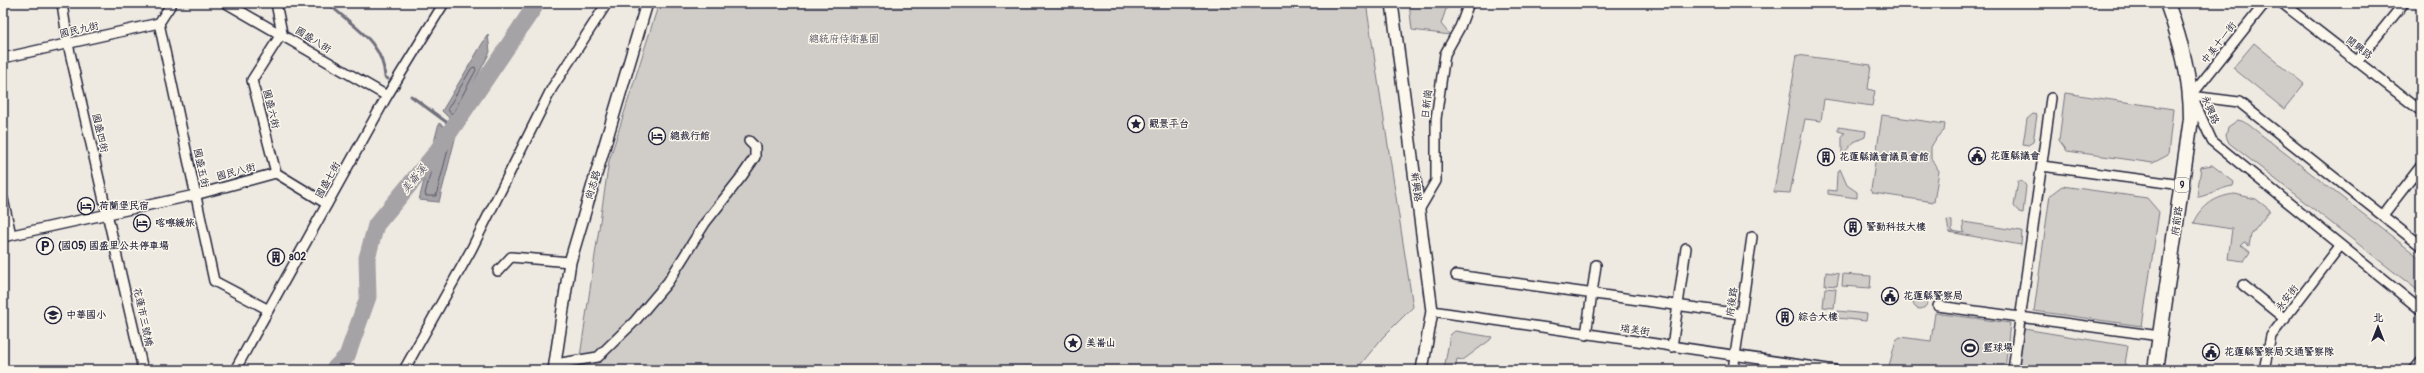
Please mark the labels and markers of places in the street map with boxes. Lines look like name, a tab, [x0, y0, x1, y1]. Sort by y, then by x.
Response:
place icon: 觀景平台	[1126, 114, 1146, 134]
place label: 觀景平台	[1149, 118, 1189, 130]
hotel icon: 總裁行館	[647, 126, 667, 146]
place label: 總裁行館	[670, 130, 710, 142]
public building icon: 花蓮縣議會	[1967, 146, 1987, 166]
building icon: 花蓮縣議會議員會館	[1816, 147, 1836, 167]
place label: 花蓮縣議會	[1990, 150, 2040, 162]
place label: 花蓮縣議會議員會館	[1839, 151, 1929, 163]
hotel icon: 荷蘭堡民宿	[76, 196, 96, 216]
place label: 荷蘭堡民宿	[99, 200, 149, 212]
hotel icon: 喀嚓緩旅	[132, 213, 152, 233]
place label: 喀嚓緩旅	[155, 217, 195, 229]
building icon: 警勤科技大樓	[1843, 217, 1863, 237]
place label: 警勤科技大樓	[1866, 221, 1926, 233]
parking icon: (國05) 國盛里公共停車場	[35, 236, 55, 256]
place label: (國05) 國盛里公共停車場	[58, 240, 169, 252]
building icon: a02	[266, 247, 286, 267]
place label: a02	[289, 251, 306, 263]
public building icon: 花蓮縣警察局	[1880, 286, 1900, 306]
place label: 花蓮縣警察局	[1903, 290, 1963, 302]
school or university icon: 中華國小	[43, 305, 63, 325]
building icon: 綜合大樓	[1775, 307, 1795, 327]
place label: 中華國小	[66, 309, 106, 321]
place label: 綜合大樓	[1798, 311, 1838, 323]
place icon: 美崙山	[1063, 333, 1083, 353]
place label: 美崙山	[1086, 337, 1116, 349]
sports icon: 籃球場	[1960, 338, 1980, 358]
place label: 籃球場	[1983, 342, 2013, 354]
public building icon: 花蓮縣警察局交通警察隊	[2201, 342, 2221, 362]
place label: 花蓮縣警察局交通警察隊	[2224, 346, 2334, 358]

